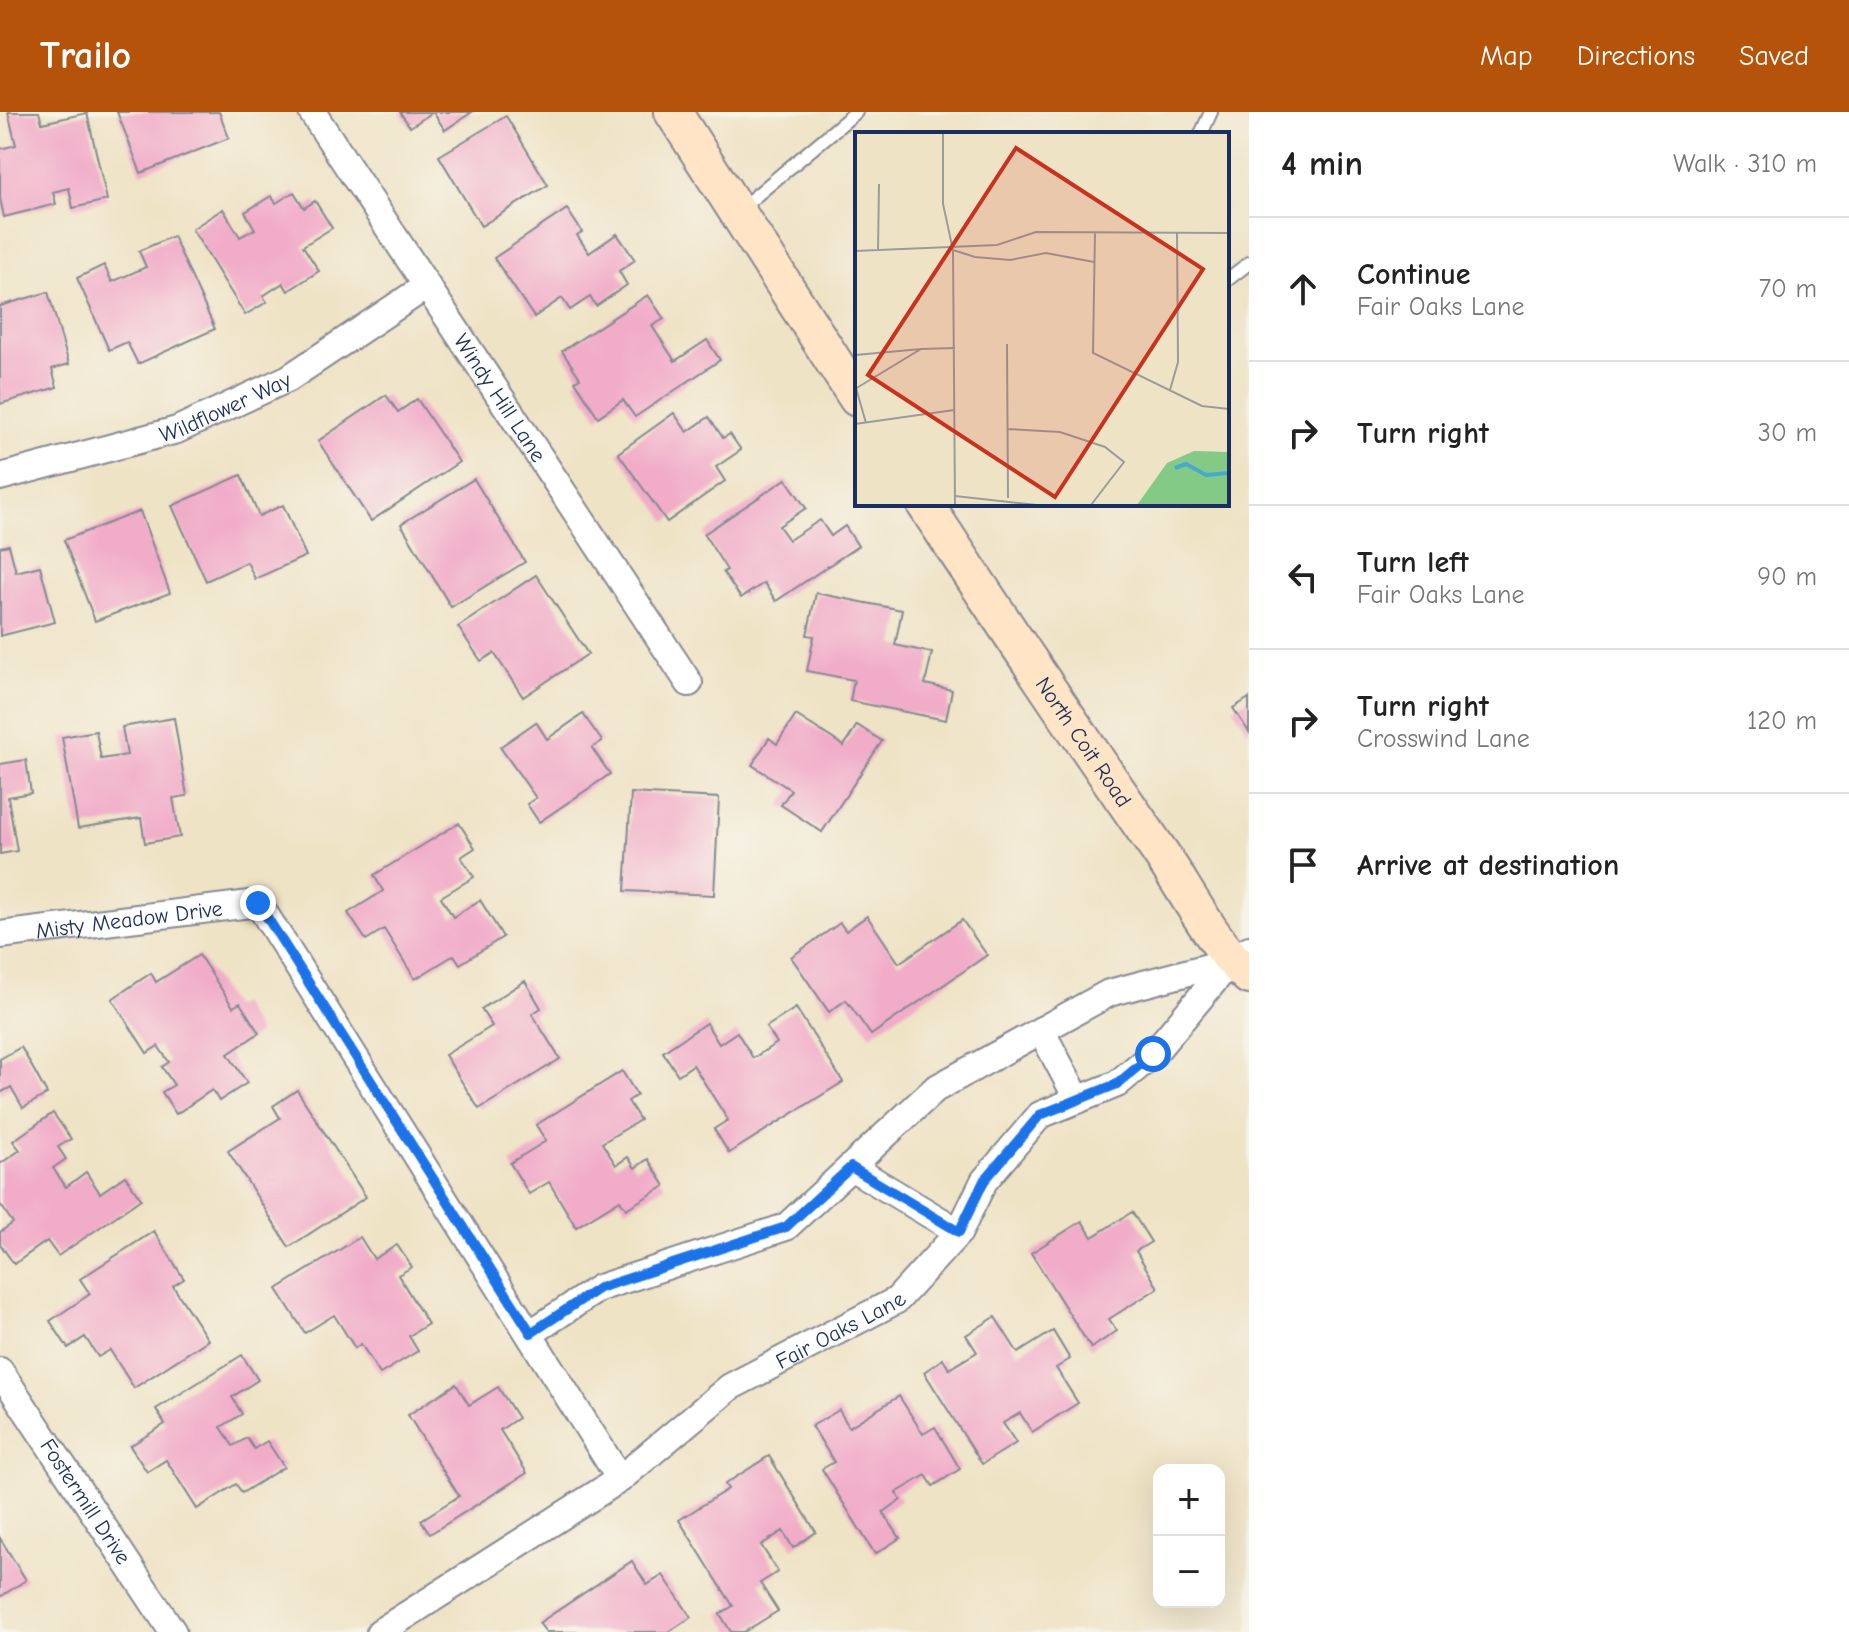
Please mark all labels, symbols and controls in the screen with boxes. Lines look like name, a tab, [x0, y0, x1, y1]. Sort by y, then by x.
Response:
text: Trailo	[40, 34, 131, 78]
text: Map	[1480, 40, 1533, 72]
text: Directions	[1577, 40, 1695, 72]
text: Saved	[1739, 40, 1809, 72]
inset map	[855, 132, 1229, 506]
text: 4 min	[1281, 144, 1363, 184]
text: Walk · 310 m	[1673, 149, 1817, 179]
text: Continue	[1357, 257, 1471, 292]
icon: ahead	[1281, 267, 1325, 311]
text: 70 m	[1759, 274, 1817, 304]
text: Fair Oaks Lane	[1357, 292, 1524, 322]
street label: Windy Hill Lane	[448, 329, 551, 467]
street label: Wildflower Way	[157, 367, 295, 448]
icon: right	[1281, 411, 1325, 455]
text: Turn right	[1357, 416, 1489, 451]
text: 30 m	[1758, 418, 1817, 448]
text: Turn left	[1357, 545, 1469, 580]
icon: left	[1281, 555, 1325, 599]
text: 90 m	[1757, 562, 1817, 592]
text: Fair Oaks Lane	[1357, 580, 1524, 610]
street label: North Coit Road	[1030, 672, 1137, 812]
text: Turn right	[1357, 689, 1489, 724]
icon: right	[1281, 699, 1325, 743]
text: 120 m	[1747, 706, 1817, 736]
text: Crosswind Lane	[1357, 724, 1530, 754]
icon: arrive	[1281, 843, 1325, 887]
text: Arrive at destination	[1357, 848, 1619, 883]
route end	[240, 885, 276, 921]
street label: Misty Meadow Drive	[34, 896, 224, 944]
route start	[1135, 1036, 1171, 1072]
street label: Fair Oaks Lane	[772, 1287, 912, 1375]
street label: Fostermill Drive	[34, 1434, 136, 1569]
map controls	[1153, 1464, 1225, 1608]
button: +	[1153, 1464, 1225, 1536]
button: −	[1153, 1536, 1225, 1608]

